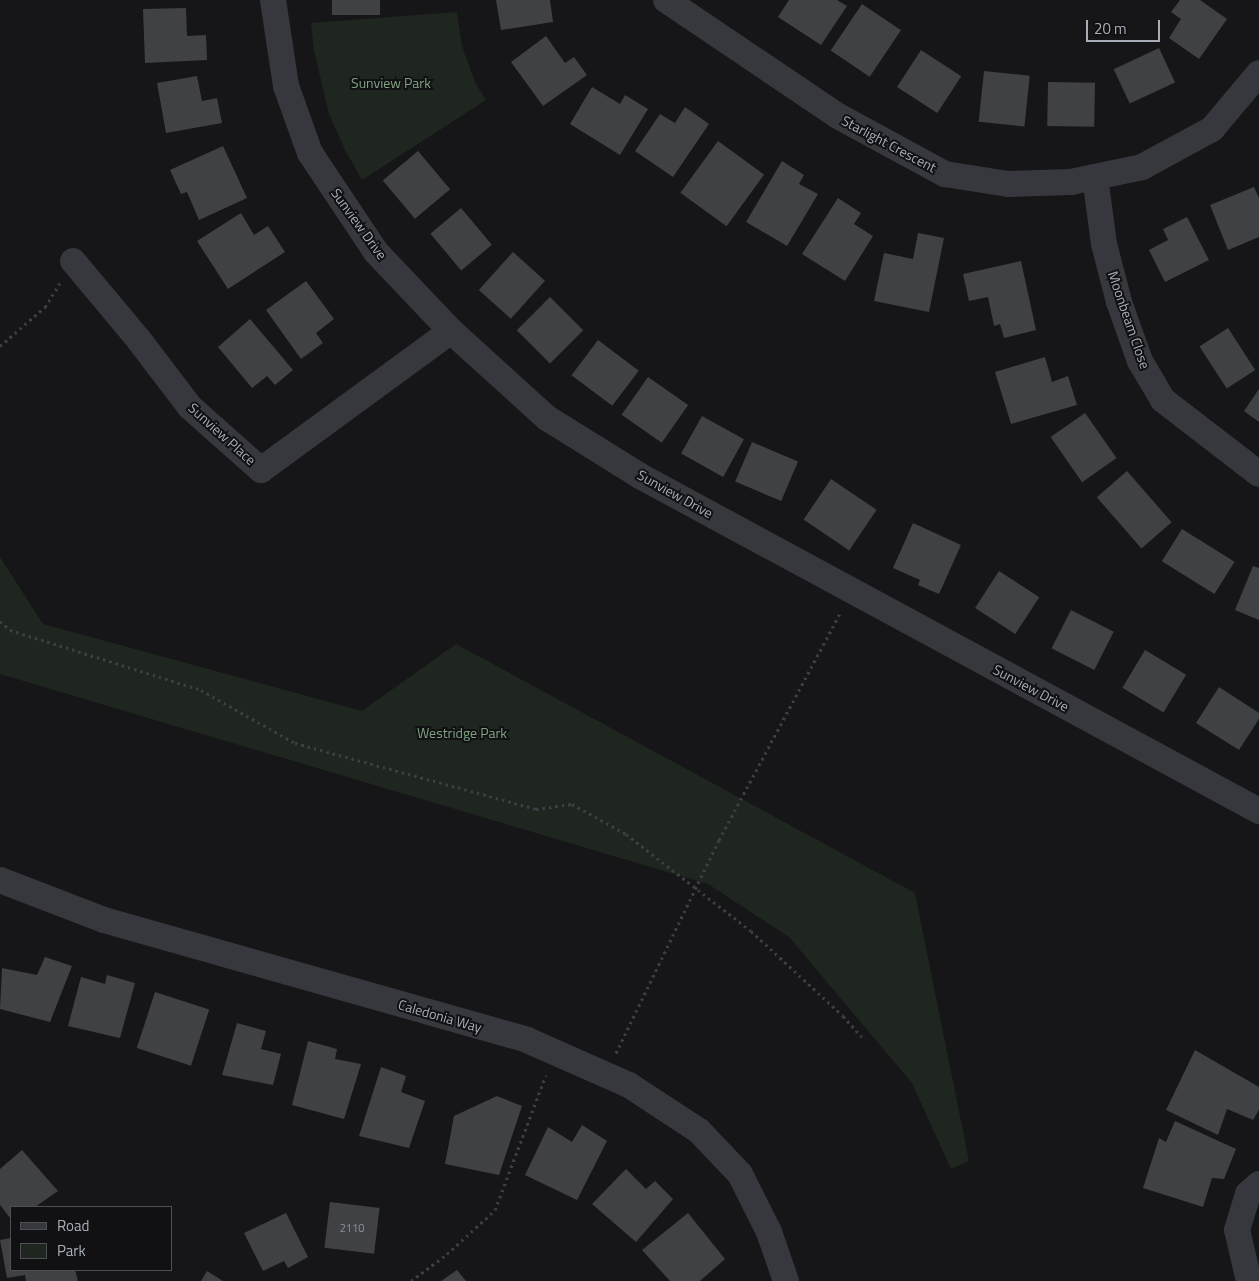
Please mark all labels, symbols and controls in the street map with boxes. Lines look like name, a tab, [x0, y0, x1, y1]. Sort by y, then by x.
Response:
scale bar	[1089, 10, 1163, 42]
text: 20 m	[1094, 17, 1127, 40]
park label: Sunview Park	[351, 75, 431, 91]
street label: Starlight Crescent	[839, 112, 939, 176]
street label: Sunview Drive	[328, 185, 390, 263]
street label: Moonbeam Close	[1104, 269, 1154, 371]
street label: Sunview Place	[185, 399, 259, 469]
street label: Sunview Drive	[634, 466, 716, 522]
street label: Sunview Drive	[990, 661, 1072, 715]
park label: Westridge Park	[417, 725, 507, 741]
street label: Caledonia Way	[396, 996, 484, 1036]
legend	[10, 1206, 172, 1271]
text: Road	[57, 1214, 89, 1237]
house number: 2110	[340, 1221, 364, 1235]
text: Park	[57, 1239, 86, 1262]

